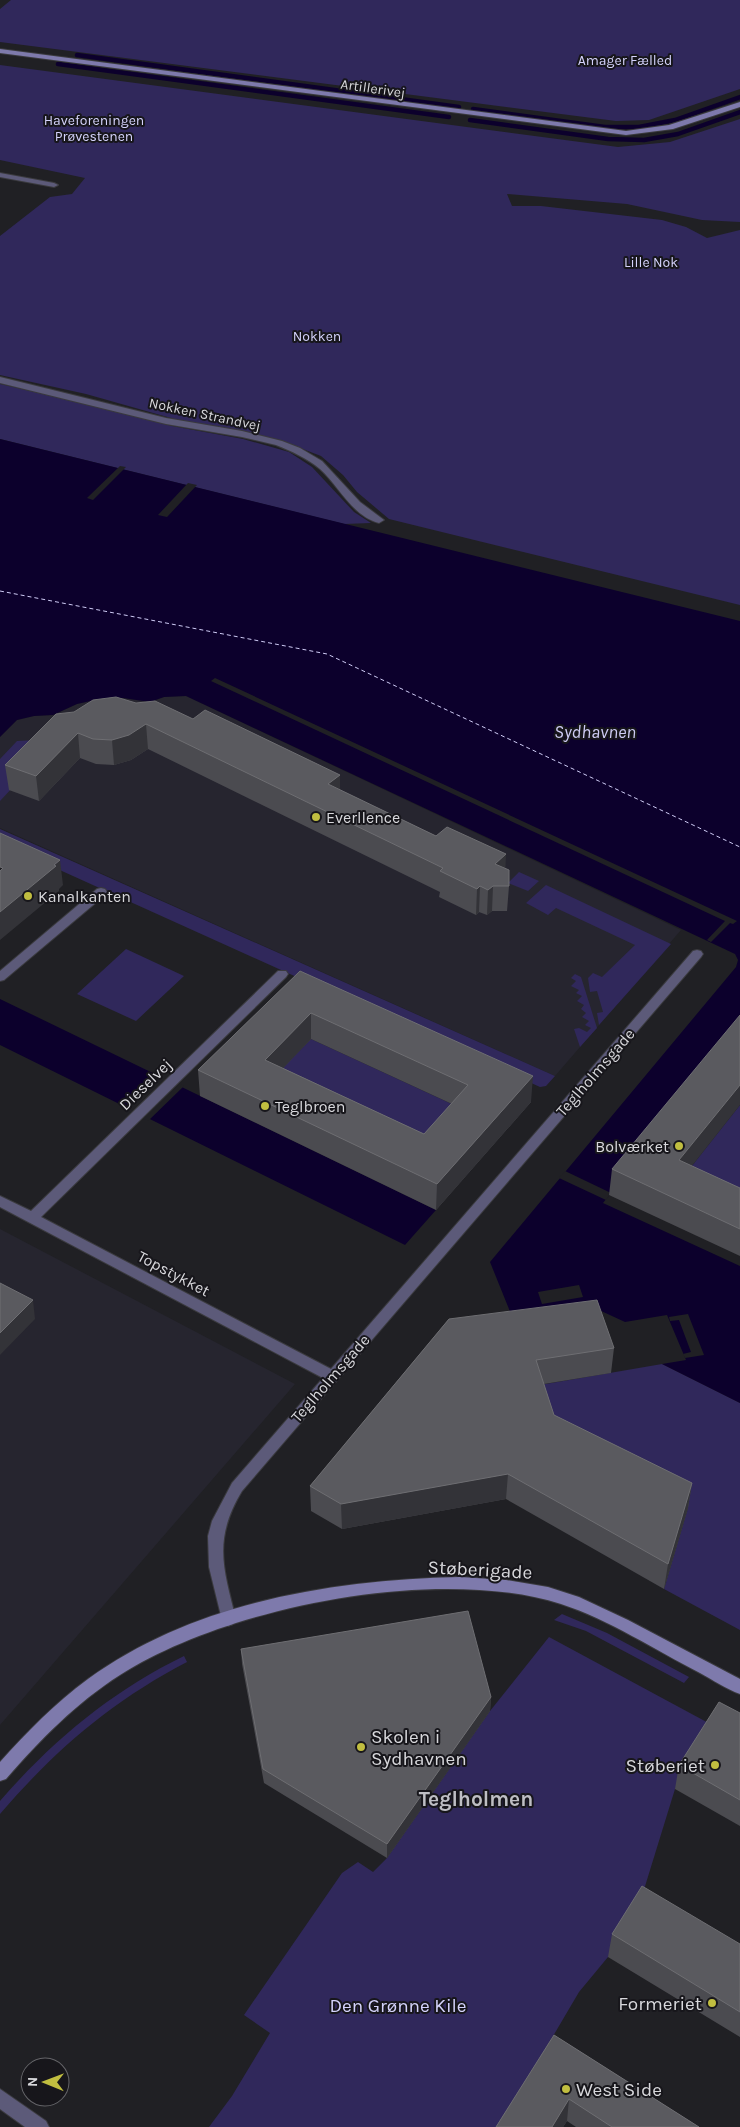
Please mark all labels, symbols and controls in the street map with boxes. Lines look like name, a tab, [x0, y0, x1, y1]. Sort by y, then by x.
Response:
park label: Amager Fælled	[578, 52, 672, 69]
street label: Artillerivej	[339, 76, 407, 101]
park label: Haveforeningen Prøvestenen	[44, 112, 144, 145]
park label: Lille Nok	[624, 254, 678, 271]
park label: Nokken	[293, 328, 341, 345]
street label: Nokken Strandvej	[147, 394, 262, 435]
water label: Sydhavnen	[554, 721, 636, 743]
place label: Everllence	[326, 808, 400, 827]
marker: Everllence	[310, 811, 322, 823]
place label: Kanalkanten	[38, 887, 131, 906]
marker: Kanalkanten	[22, 890, 34, 902]
street label: Teglholmsgade	[552, 1024, 639, 1120]
street label: Dieselvej	[115, 1055, 176, 1114]
place label: Teglbroen	[275, 1097, 345, 1116]
marker: Teglbroen	[259, 1100, 271, 1112]
place label: Bolværket	[595, 1137, 669, 1156]
marker: Bolværket	[673, 1140, 685, 1152]
street label: Topstykket	[134, 1247, 213, 1300]
street label: Teglholmsgade	[287, 1330, 374, 1426]
street label: Støberigade	[427, 1556, 533, 1584]
place label: Skolen i Sydhavnen	[371, 1726, 467, 1770]
marker: Skolen i Sydhavnen	[355, 1741, 367, 1753]
place label: Støberiet	[626, 1755, 705, 1777]
marker: Støberiet	[709, 1759, 721, 1771]
district label: Teglholmen	[419, 1787, 533, 1811]
place label: Formeriet	[618, 1993, 702, 2015]
park label: Den Grønne Kile	[329, 1995, 467, 2017]
marker: Formeriet	[706, 1997, 718, 2009]
north arrow	[20, 2057, 70, 2107]
text: N	[24, 2077, 41, 2087]
place label: West Side	[576, 2079, 662, 2101]
marker: West Side	[560, 2083, 572, 2095]

